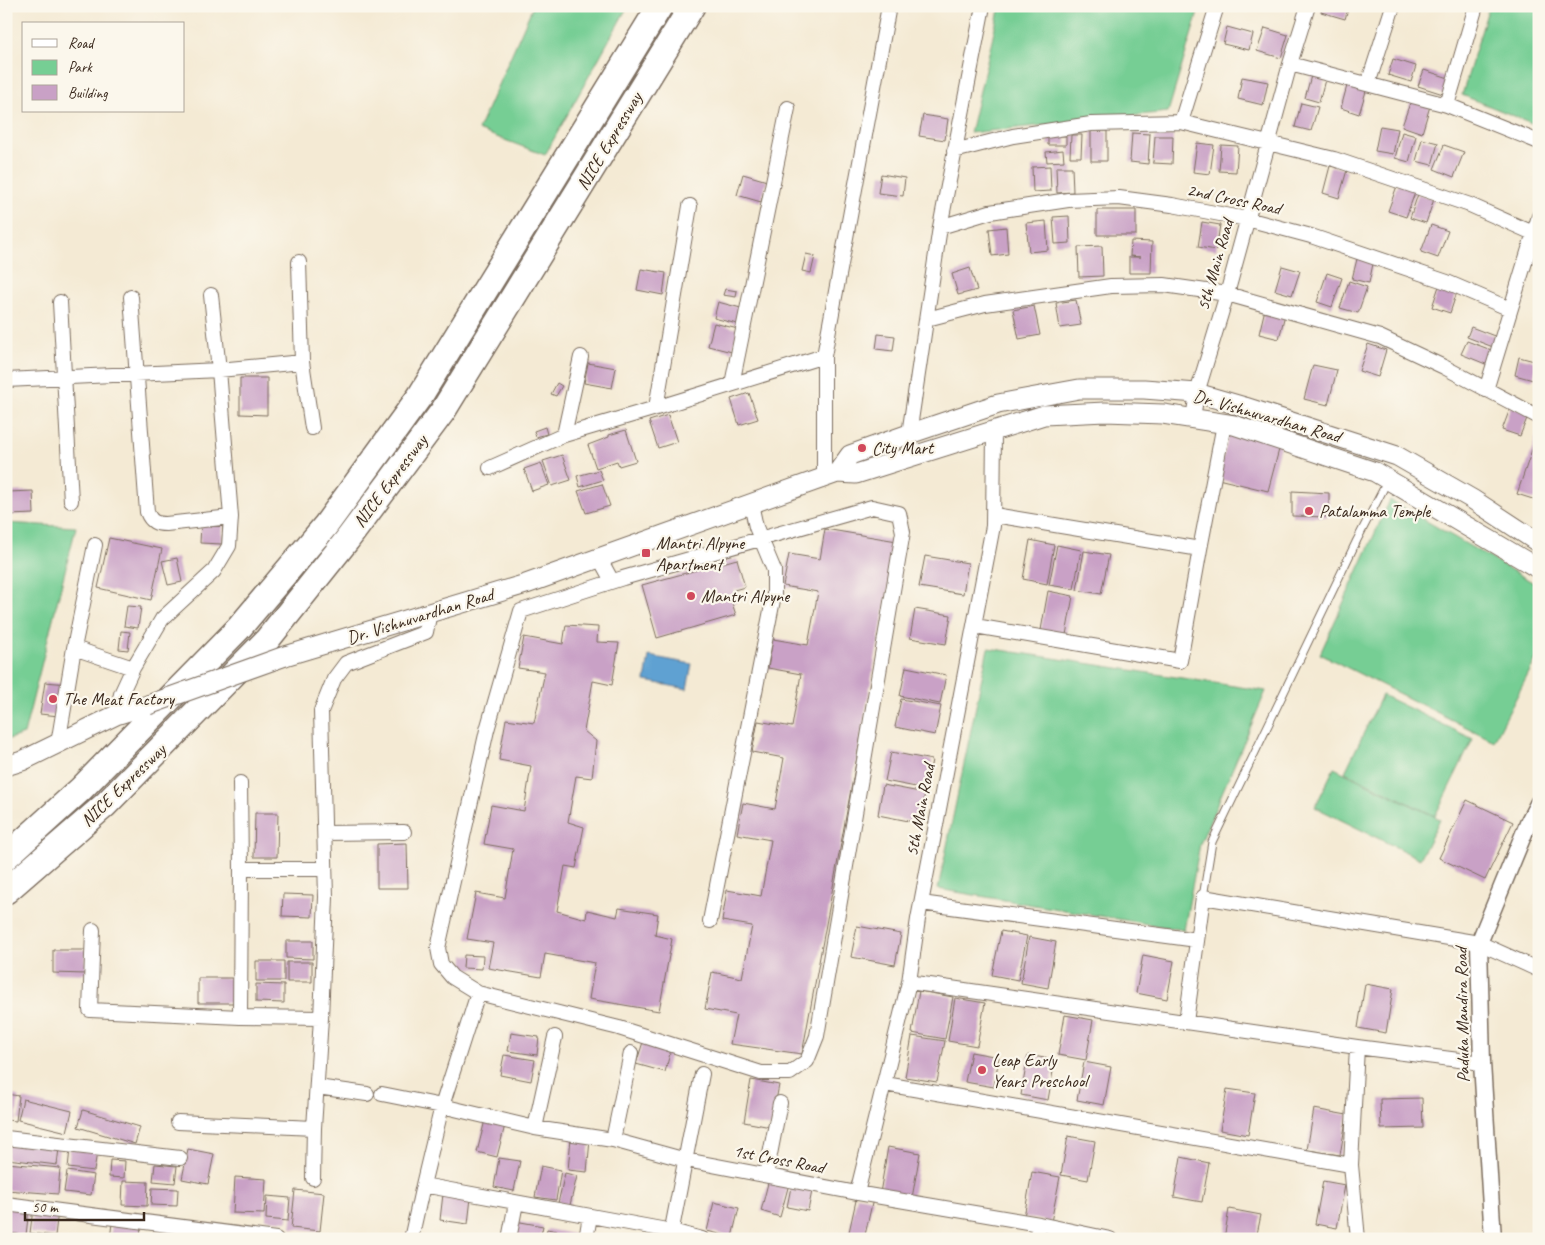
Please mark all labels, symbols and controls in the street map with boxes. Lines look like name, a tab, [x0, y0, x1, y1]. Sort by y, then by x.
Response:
legend	[22, 22, 185, 112]
text: Road	[68, 34, 95, 53]
text: Park	[68, 58, 93, 77]
text: Building	[68, 84, 108, 103]
street label: NICE Expressway	[571, 87, 648, 194]
street label: 2nd Cross Road	[1185, 178, 1286, 220]
street label: 5th Main Road	[1192, 214, 1239, 313]
street label: Dr. Vishnuvardhan Road	[1191, 384, 1346, 448]
street label: NICE Expressway	[348, 429, 433, 532]
place label: City Mart	[872, 437, 935, 459]
marker: City Mart	[856, 442, 868, 454]
place label: Patalamma Temple	[1319, 500, 1431, 522]
marker: Patalamma Temple	[1303, 505, 1315, 517]
place label: Mantri Alpyne Apartment	[656, 532, 745, 575]
marker: Mantri Alpyne Apartment	[640, 547, 652, 559]
street label: Dr. Vishnuvardhan Road	[344, 582, 499, 649]
place label: Mantri Alpyne	[701, 585, 790, 607]
marker: Mantri Alpyne	[685, 590, 697, 602]
place label: The Meat Factory	[63, 688, 176, 710]
marker: The Meat Factory	[47, 693, 59, 705]
street label: NICE Expressway	[76, 738, 172, 831]
street label: 5th Main Road	[900, 759, 940, 858]
street label: Paduka Mandira Road	[1450, 944, 1474, 1083]
place label: Leap Early Years Preschool	[992, 1049, 1090, 1092]
marker: Leap Early Years Preschool	[976, 1064, 988, 1076]
street label: 1st Cross Road	[732, 1139, 829, 1179]
scale bar	[25, 1190, 144, 1222]
text: 50 m	[32, 1198, 59, 1217]

